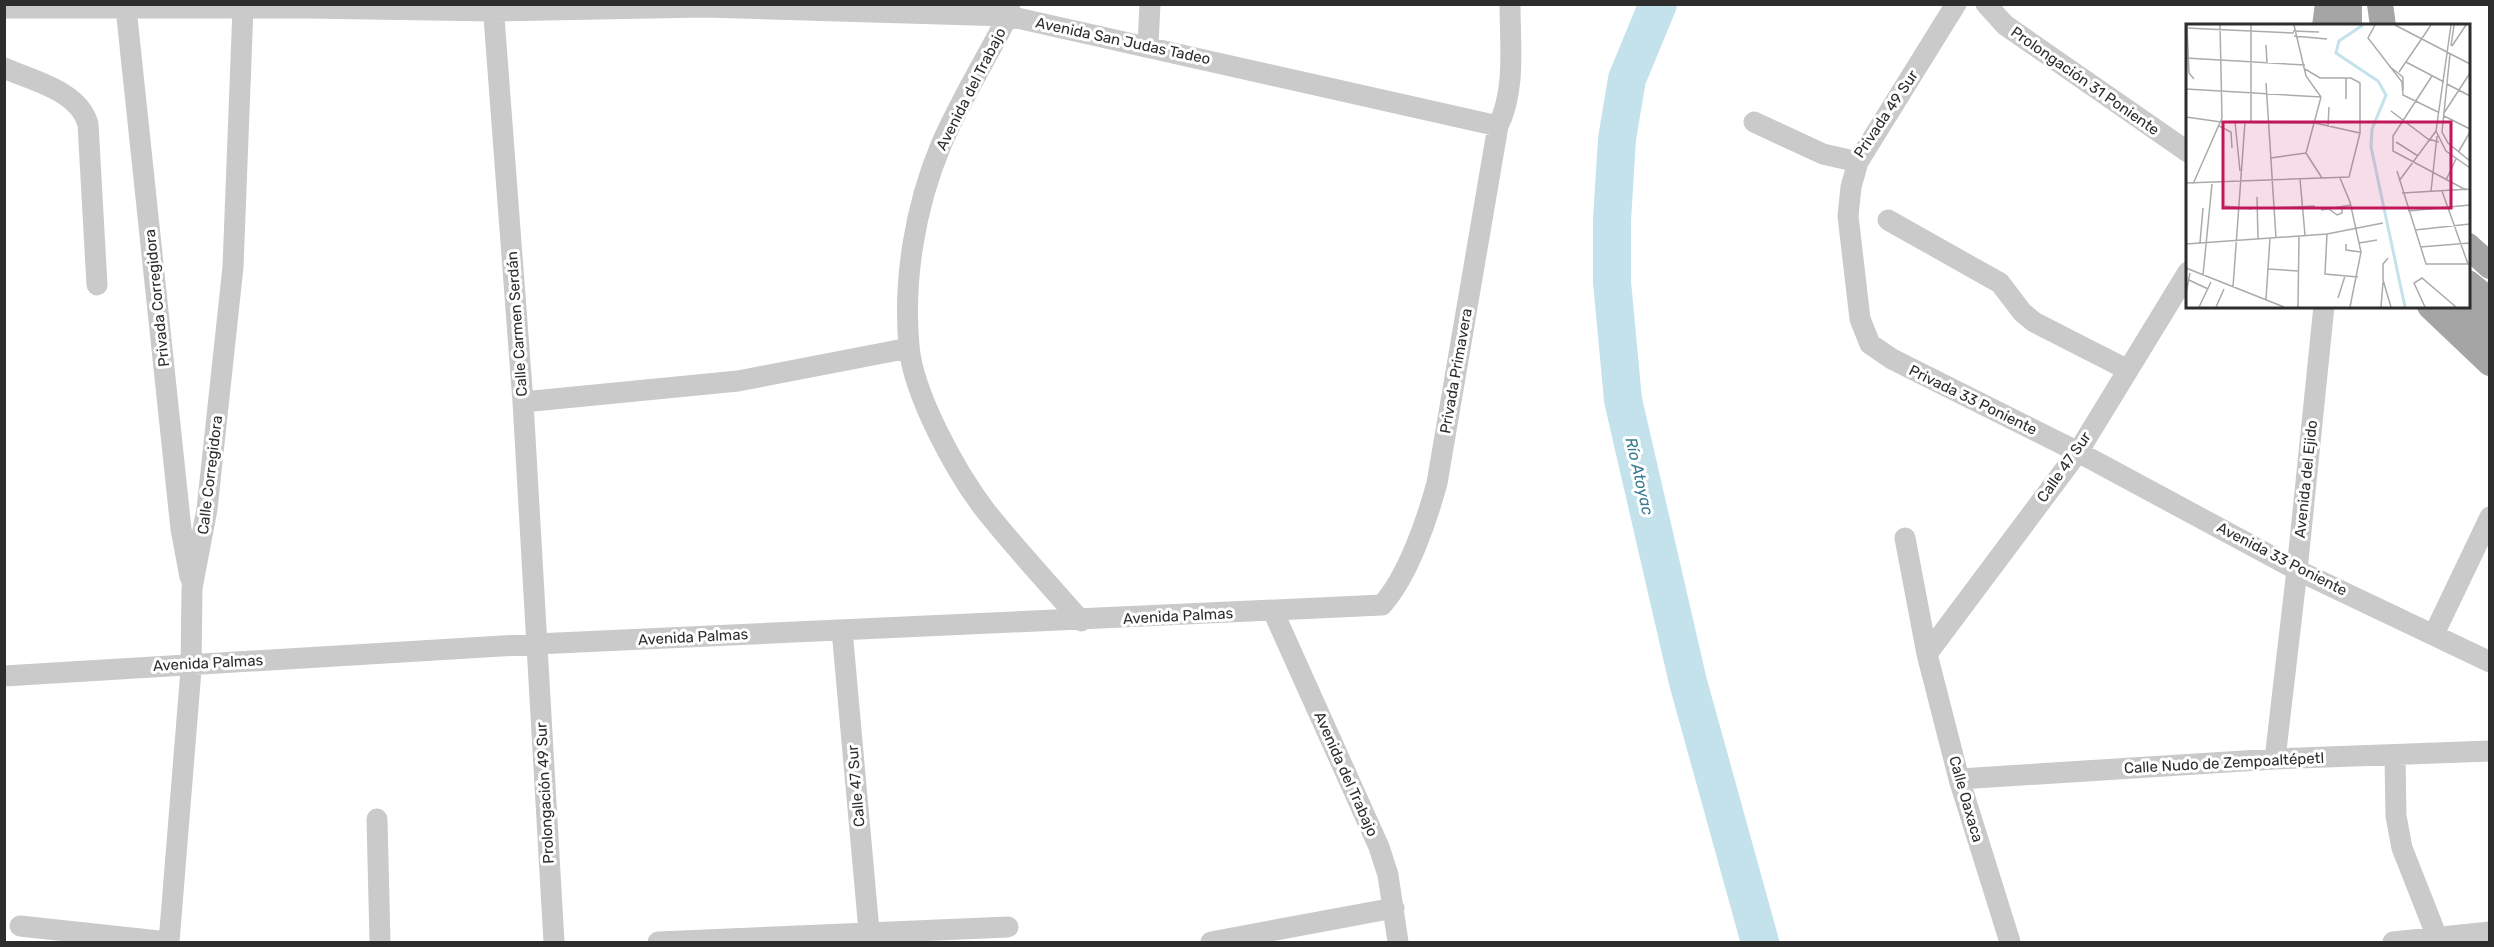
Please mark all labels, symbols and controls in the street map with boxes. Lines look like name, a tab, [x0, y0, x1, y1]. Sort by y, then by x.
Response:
street label: Avenida San Judas Tadeo	[1034, 14, 1212, 68]
street label: Prolongación 31 Poniente	[2007, 23, 2163, 139]
inset map	[2186, 24, 2470, 308]
street label: Avenida del Trabajo	[932, 25, 1010, 153]
street label: Privada 49 Sur	[1850, 66, 1922, 161]
street label: Privada Corregidora	[141, 228, 173, 368]
street label: Calle Carmen Serdán	[503, 251, 531, 397]
street label: Privada Primavera	[1436, 307, 1476, 435]
street label: Privada 33 Poniente	[1906, 361, 2040, 439]
street label: Calle Corregidora	[194, 414, 226, 536]
street label: Avenida del Ejido	[2291, 419, 2321, 539]
street label: Calle 47 Sur	[2033, 428, 2095, 506]
water label: Río Atoyac	[1621, 435, 1658, 517]
street label: Avenida 33 Poniente	[2214, 518, 2350, 600]
street label: Avenida Palmas	[1122, 604, 1234, 628]
street label: Avenida Palmas	[637, 625, 749, 649]
street label: Avenida Palmas	[152, 651, 264, 675]
street label: Avenida del Trabajo	[1310, 709, 1382, 839]
street label: Prolongación 49 Sur	[532, 722, 558, 864]
street label: Calle 47 Sur	[843, 744, 869, 828]
street label: Calle Nudo de Zempoaltépetl	[2123, 749, 2325, 777]
street label: Calle Oaxaca	[1945, 754, 1987, 844]

